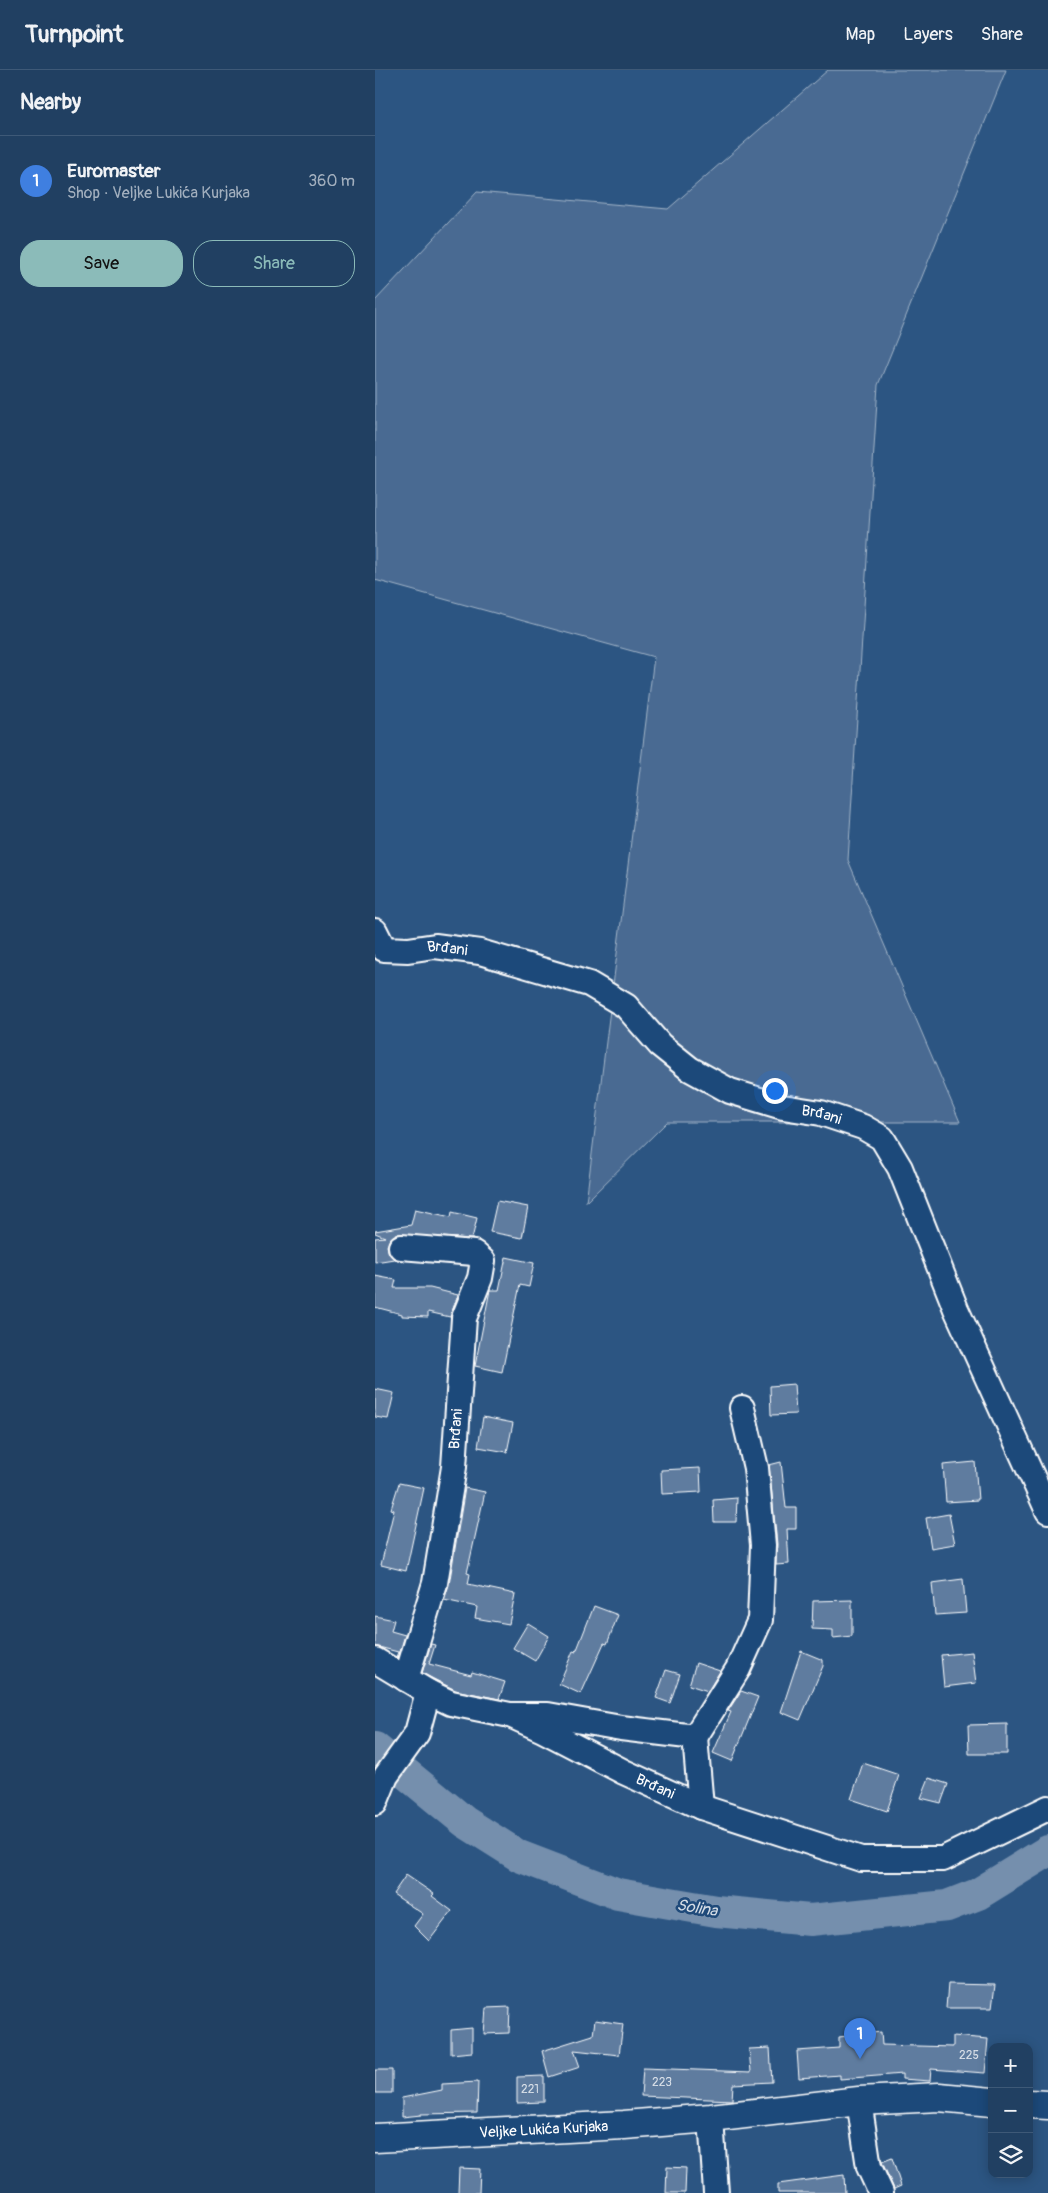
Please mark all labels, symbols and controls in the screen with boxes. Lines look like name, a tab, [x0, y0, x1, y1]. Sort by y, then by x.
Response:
text: Turnpoint	[25, 20, 123, 49]
text: Map	[846, 23, 875, 46]
text: Layers	[903, 23, 953, 46]
text: Share	[981, 23, 1023, 46]
text: Nearby	[20, 89, 81, 116]
text: Euromaster	[67, 159, 160, 183]
text: 1	[33, 171, 39, 191]
text: 360 m	[308, 171, 355, 191]
text: Shop · Veljke Lukića Kurjaka	[67, 183, 250, 203]
button: Save	[20, 240, 183, 287]
button: Share	[193, 240, 355, 287]
street label: Brđani	[426, 936, 469, 960]
your location	[762, 1078, 788, 1104]
street label: Brđani	[800, 1101, 844, 1129]
street label: Brđani	[445, 1408, 467, 1450]
street label: Brđani	[633, 1769, 678, 1803]
water label: Solina	[675, 1895, 720, 1921]
pin: 1	[844, 2018, 876, 2059]
map controls	[988, 2043, 1033, 2178]
button: +	[988, 2043, 1033, 2088]
house number: 225	[959, 2048, 979, 2063]
house number: 223	[652, 2075, 672, 2090]
house number: 221	[521, 2082, 539, 2097]
button: −	[988, 2088, 1033, 2133]
street label: Veljke Lukića Kurjaka	[479, 2116, 609, 2142]
button: layers	[988, 2133, 1033, 2178]

